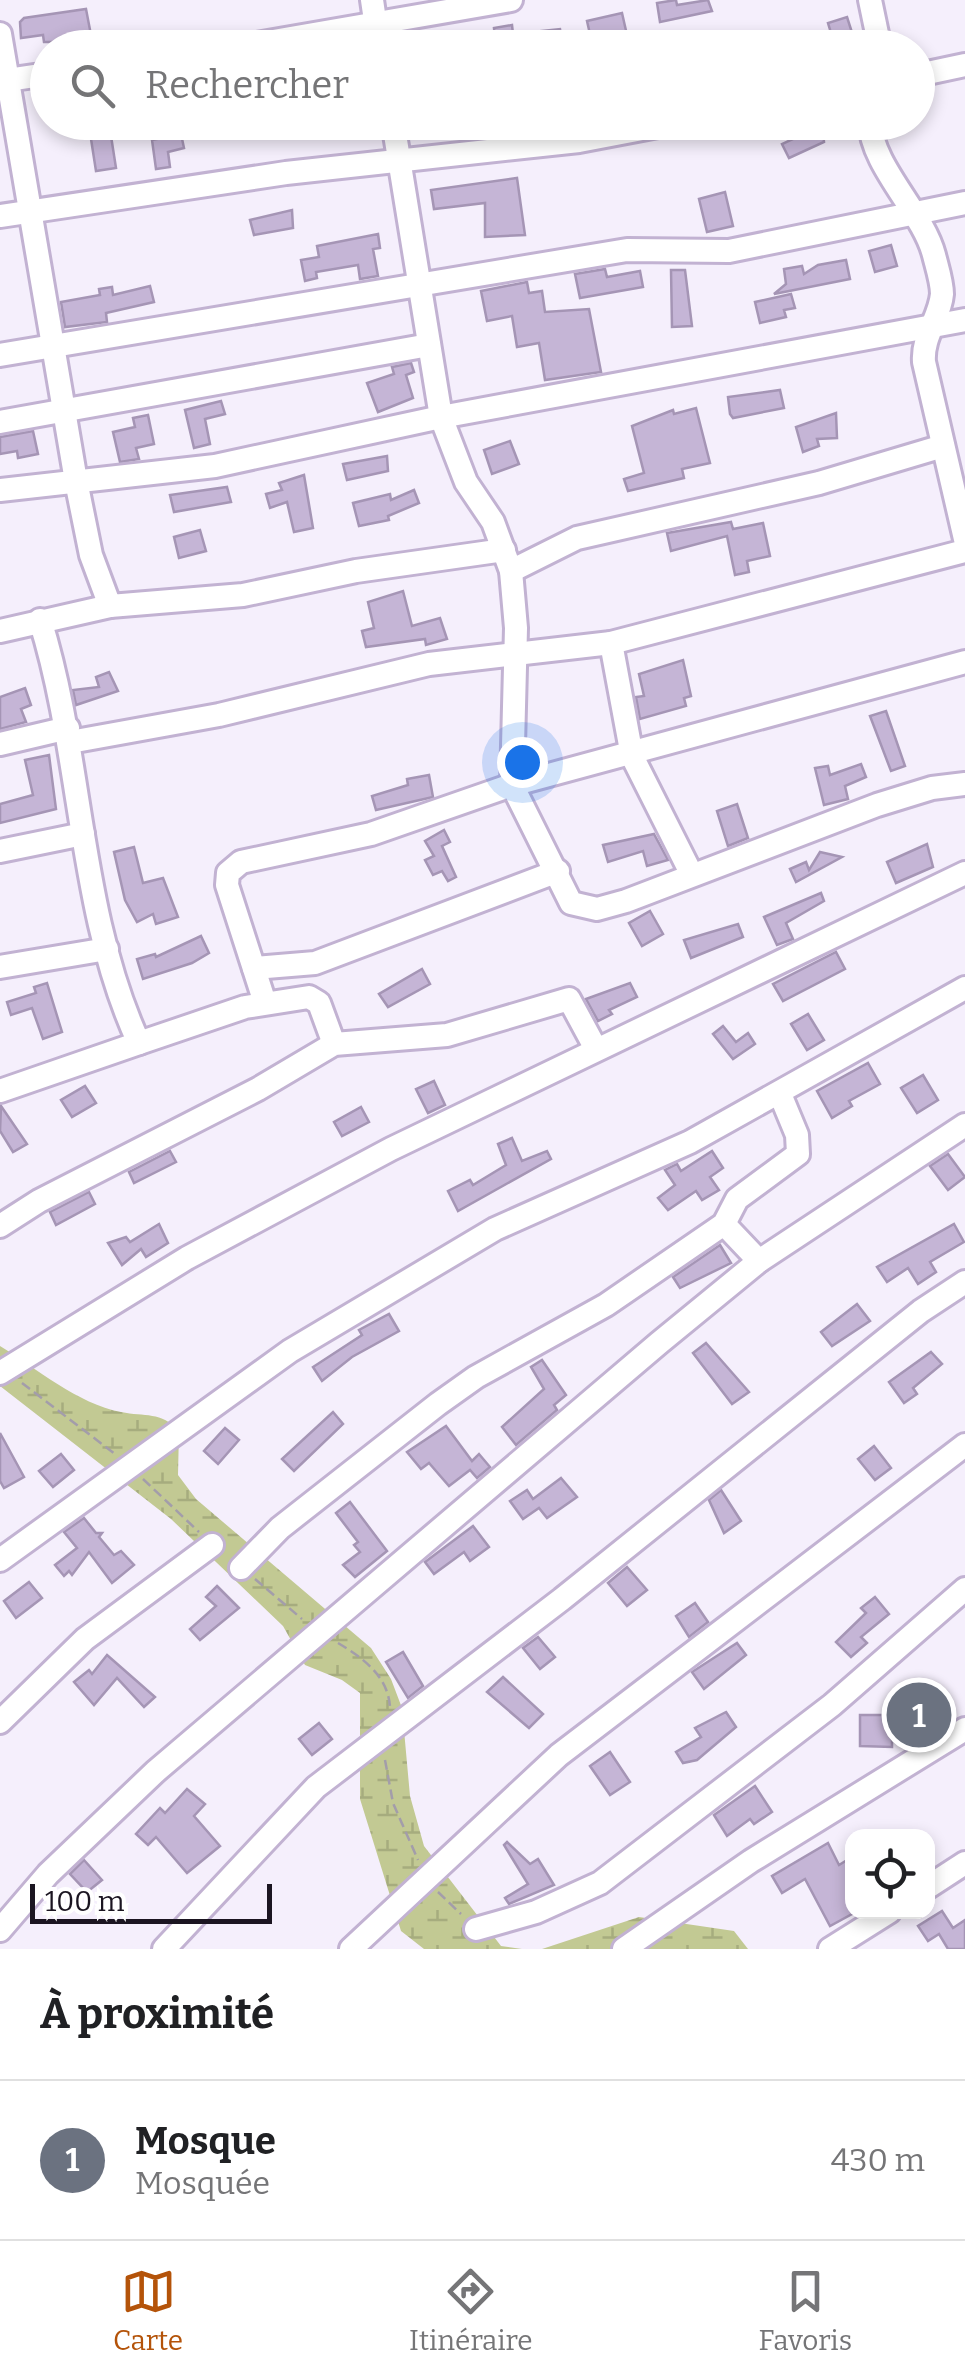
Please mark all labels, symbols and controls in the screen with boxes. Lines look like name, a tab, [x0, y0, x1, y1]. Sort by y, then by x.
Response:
search box	[30, 30, 935, 140]
icon: search	[65, 58, 120, 113]
text: Rechercher	[145, 62, 349, 108]
your location	[497, 737, 548, 788]
pin: 1	[886, 1678, 952, 1752]
map controls	[845, 1829, 935, 1919]
button: locate	[845, 1829, 935, 1919]
scale bar	[30, 1879, 272, 1924]
text: 100 m	[45, 1885, 125, 1918]
text: À proximité	[40, 1989, 274, 2039]
text: Mosque	[135, 2118, 276, 2164]
text: 1	[66, 2141, 79, 2179]
text: 430 m	[831, 2141, 925, 2179]
text: Mosquée	[135, 2164, 270, 2202]
tab: Carte	[113, 2264, 183, 2357]
tab: Itinéraire	[409, 2264, 533, 2357]
tab: Favoris	[758, 2264, 852, 2357]

